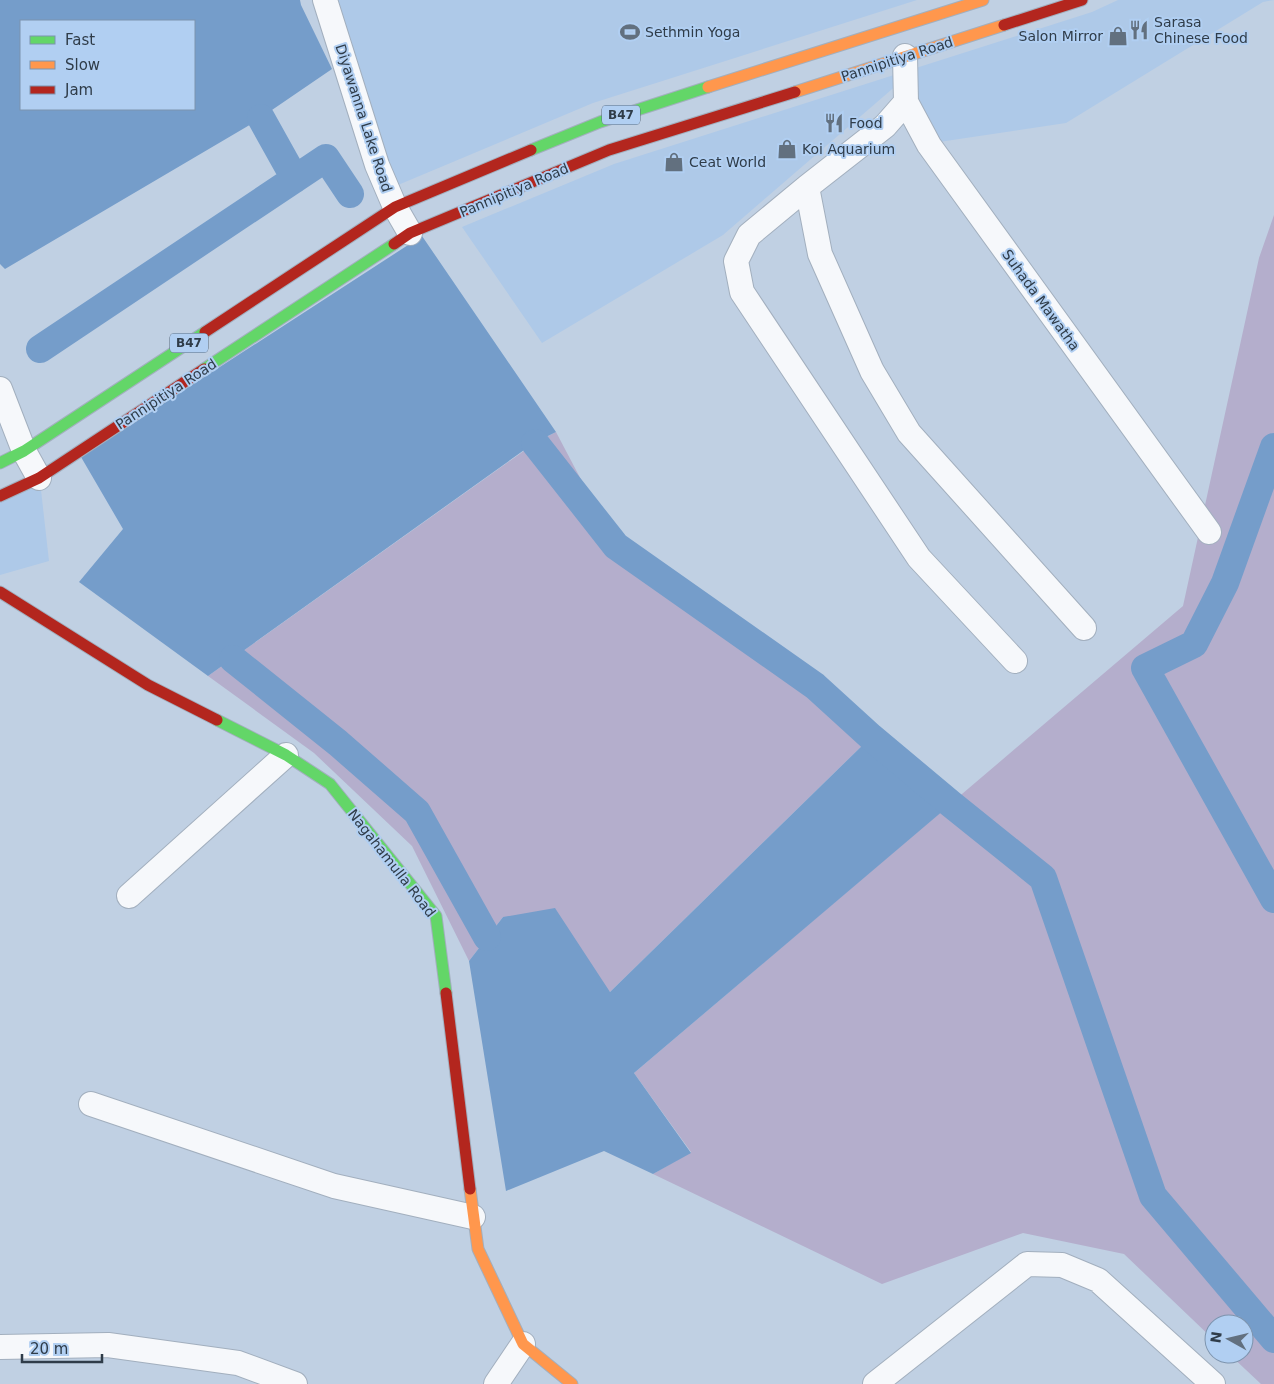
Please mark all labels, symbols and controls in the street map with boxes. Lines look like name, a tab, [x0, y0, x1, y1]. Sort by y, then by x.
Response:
place label: Sarasa Chinese Food	[1154, 14, 1248, 46]
restaurant icon: Sarasa Chinese Food	[1128, 19, 1150, 41]
legend	[20, 20, 195, 110]
sports icon: Sethmin Yoga	[619, 21, 641, 43]
place label: Sethmin Yoga	[645, 24, 740, 40]
shop icon: Salon Mirror	[1107, 25, 1129, 47]
place label: Salon Mirror	[1019, 28, 1103, 44]
text: Fast	[65, 31, 95, 49]
street label: Pannipitiya Road	[839, 33, 955, 85]
street label: Diyawanna Lake Road	[333, 42, 395, 194]
text: Slow	[65, 56, 100, 74]
text: Jam	[64, 81, 93, 99]
road number: B47	[602, 106, 640, 124]
restaurant icon: Food	[823, 112, 845, 134]
place label: Food	[849, 115, 883, 131]
shop icon: Koi Aquarium	[776, 138, 798, 160]
place label: Koi Aquarium	[802, 141, 895, 157]
shop icon: Ceat World	[663, 151, 685, 173]
place label: Ceat World	[689, 154, 766, 170]
street label: Pannipitiya Road	[457, 160, 571, 220]
street label: Suhada Mawatha	[999, 246, 1083, 354]
road number: B47	[170, 333, 208, 352]
street label: Pannipitiya Road	[113, 356, 219, 432]
street label: Nagahamulla Road	[345, 806, 439, 920]
north arrow	[1204, 1314, 1254, 1364]
text: N	[1207, 1330, 1225, 1344]
scale bar	[22, 1332, 102, 1364]
text: 20 m	[30, 1340, 68, 1358]

